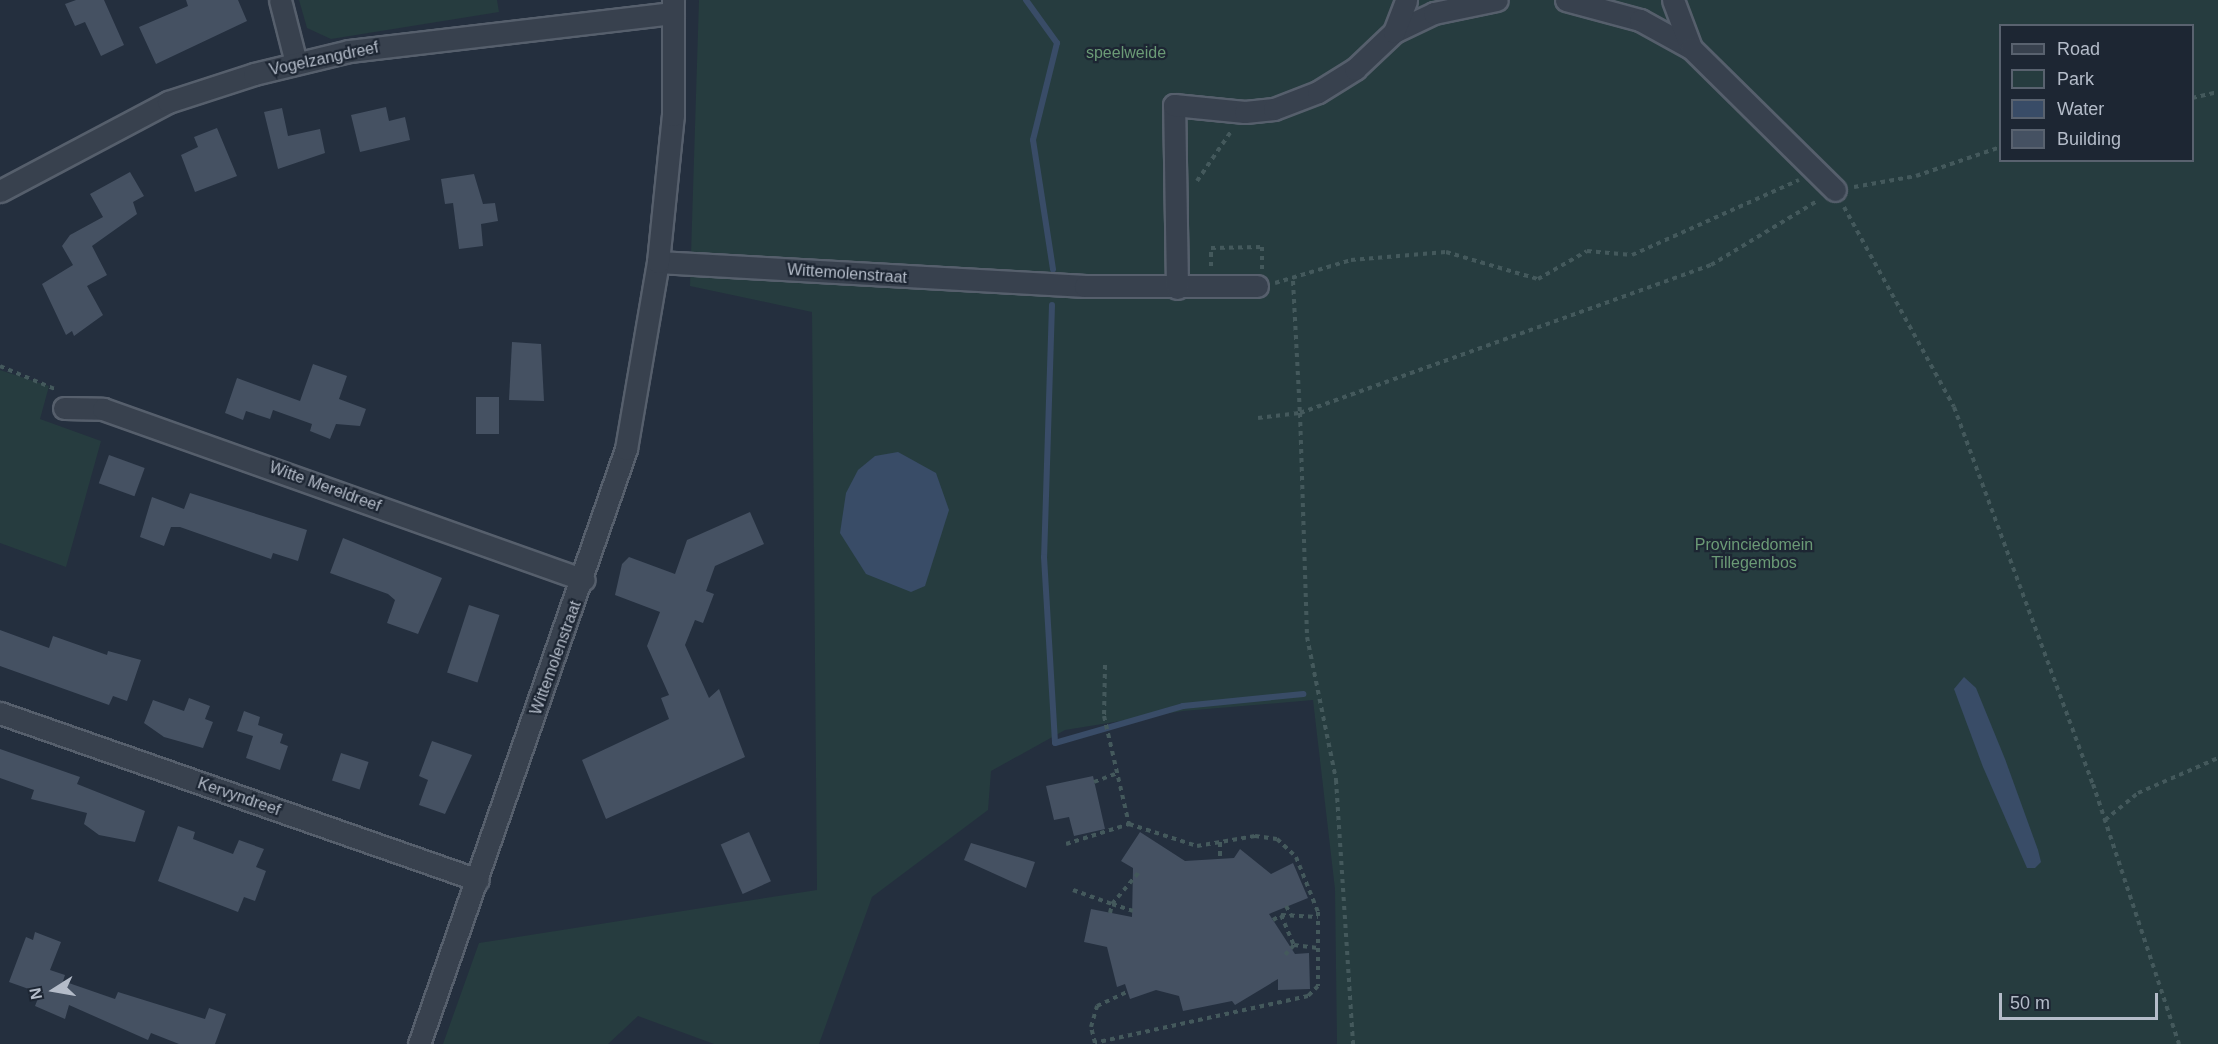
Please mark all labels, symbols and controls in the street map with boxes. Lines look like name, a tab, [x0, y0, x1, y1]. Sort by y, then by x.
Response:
legend	[1999, 24, 2194, 162]
street label: Vogelzangdreef	[268, 38, 380, 80]
text: Road	[2057, 39, 2100, 59]
park label: speelweide	[1086, 43, 1166, 63]
text: Park	[2057, 69, 2094, 89]
text: Water	[2057, 99, 2104, 119]
text: Building	[2057, 129, 2121, 149]
street label: Wittemolenstraat	[786, 260, 908, 288]
street label: Witte Mereldreef	[267, 458, 383, 516]
park label: Provinciedomein Tillegembos	[1695, 535, 1813, 573]
street label: Wittemolenstraat	[526, 598, 586, 718]
street label: Kervyndreef	[195, 774, 283, 820]
north arrow	[24, 960, 84, 1020]
scale bar	[2002, 981, 2161, 1019]
text: N	[26, 986, 45, 1001]
text: 50 m	[2010, 993, 2050, 1013]

